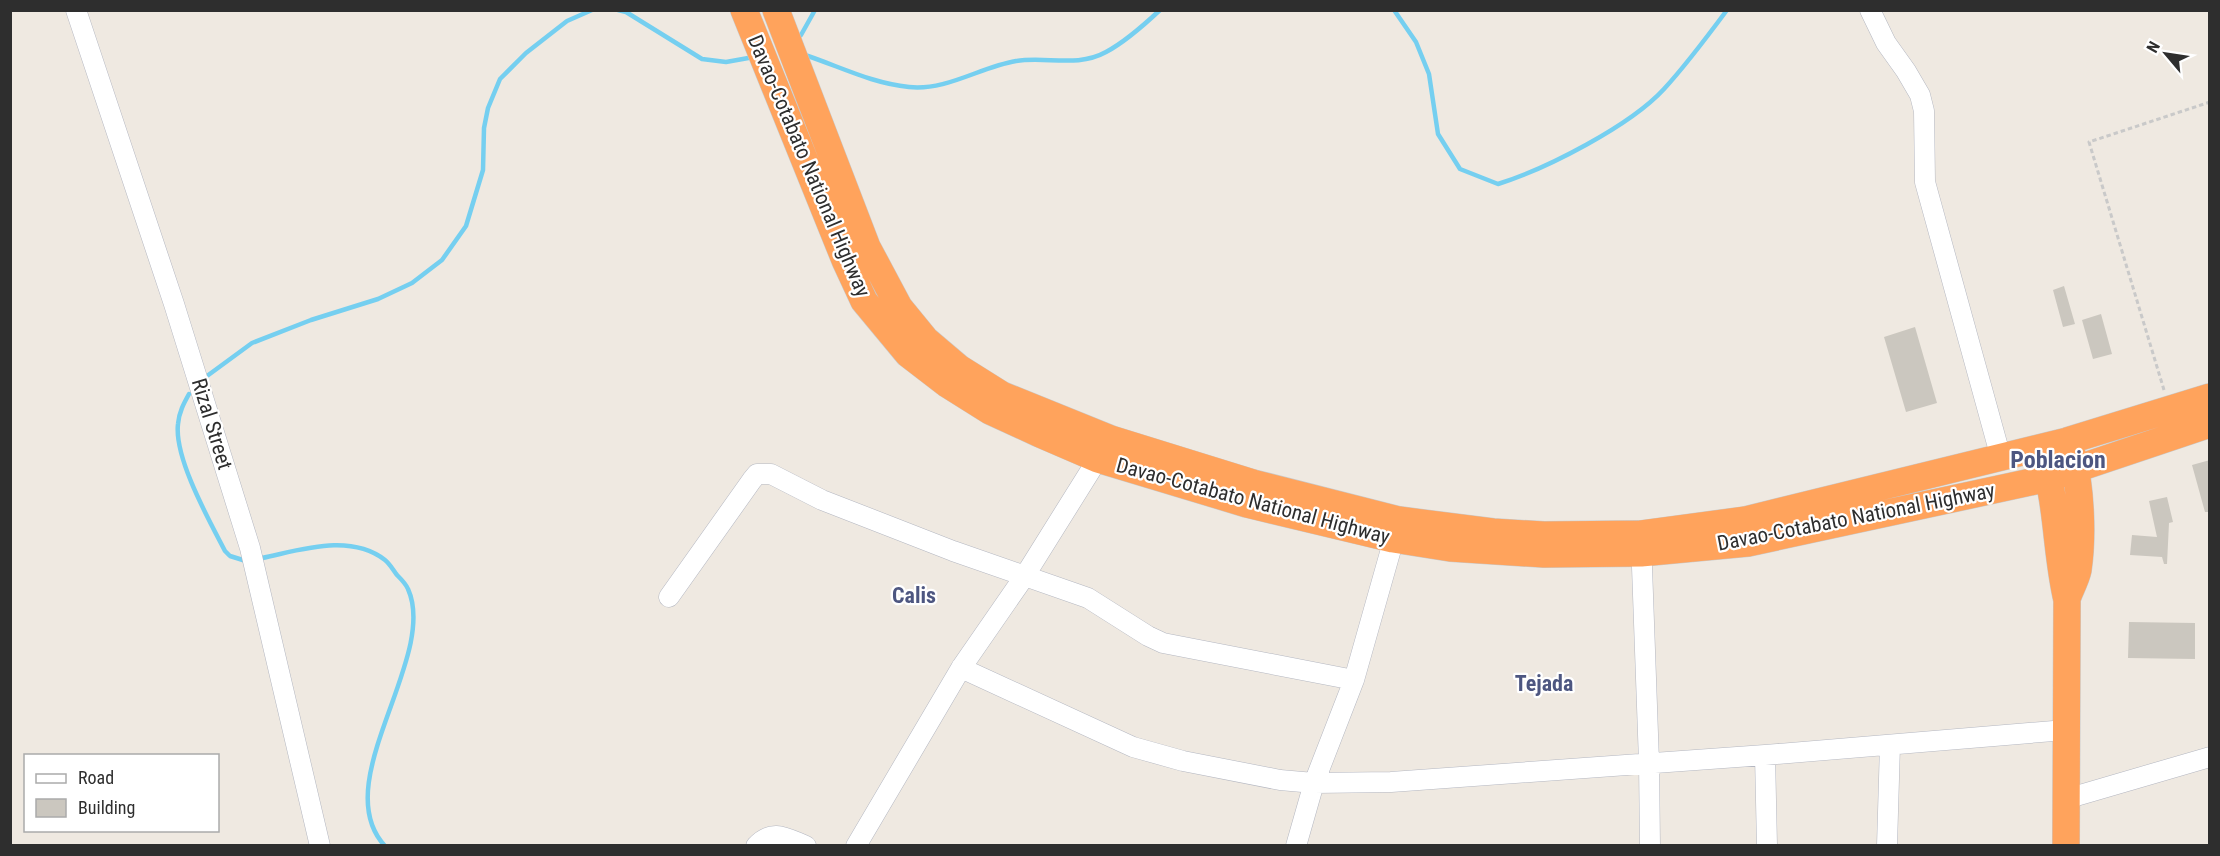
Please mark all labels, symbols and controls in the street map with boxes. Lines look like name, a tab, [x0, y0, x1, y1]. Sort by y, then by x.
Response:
north arrow	[2136, 24, 2196, 84]
street label: Davao-Cotabato National Highway	[743, 31, 875, 301]
text: N	[2143, 38, 2164, 56]
street label: Rizal Street	[187, 376, 237, 472]
district label: Poblacion	[2010, 446, 2106, 474]
street label: Davao-Cotabato National Highway	[1114, 453, 1393, 549]
street label: Davao-Cotabato National Highway	[1715, 478, 1997, 556]
district label: Calis	[892, 583, 936, 608]
district label: Tejada	[1515, 671, 1573, 696]
legend	[24, 754, 219, 832]
text: Road	[78, 767, 114, 788]
text: Building	[78, 797, 135, 818]

